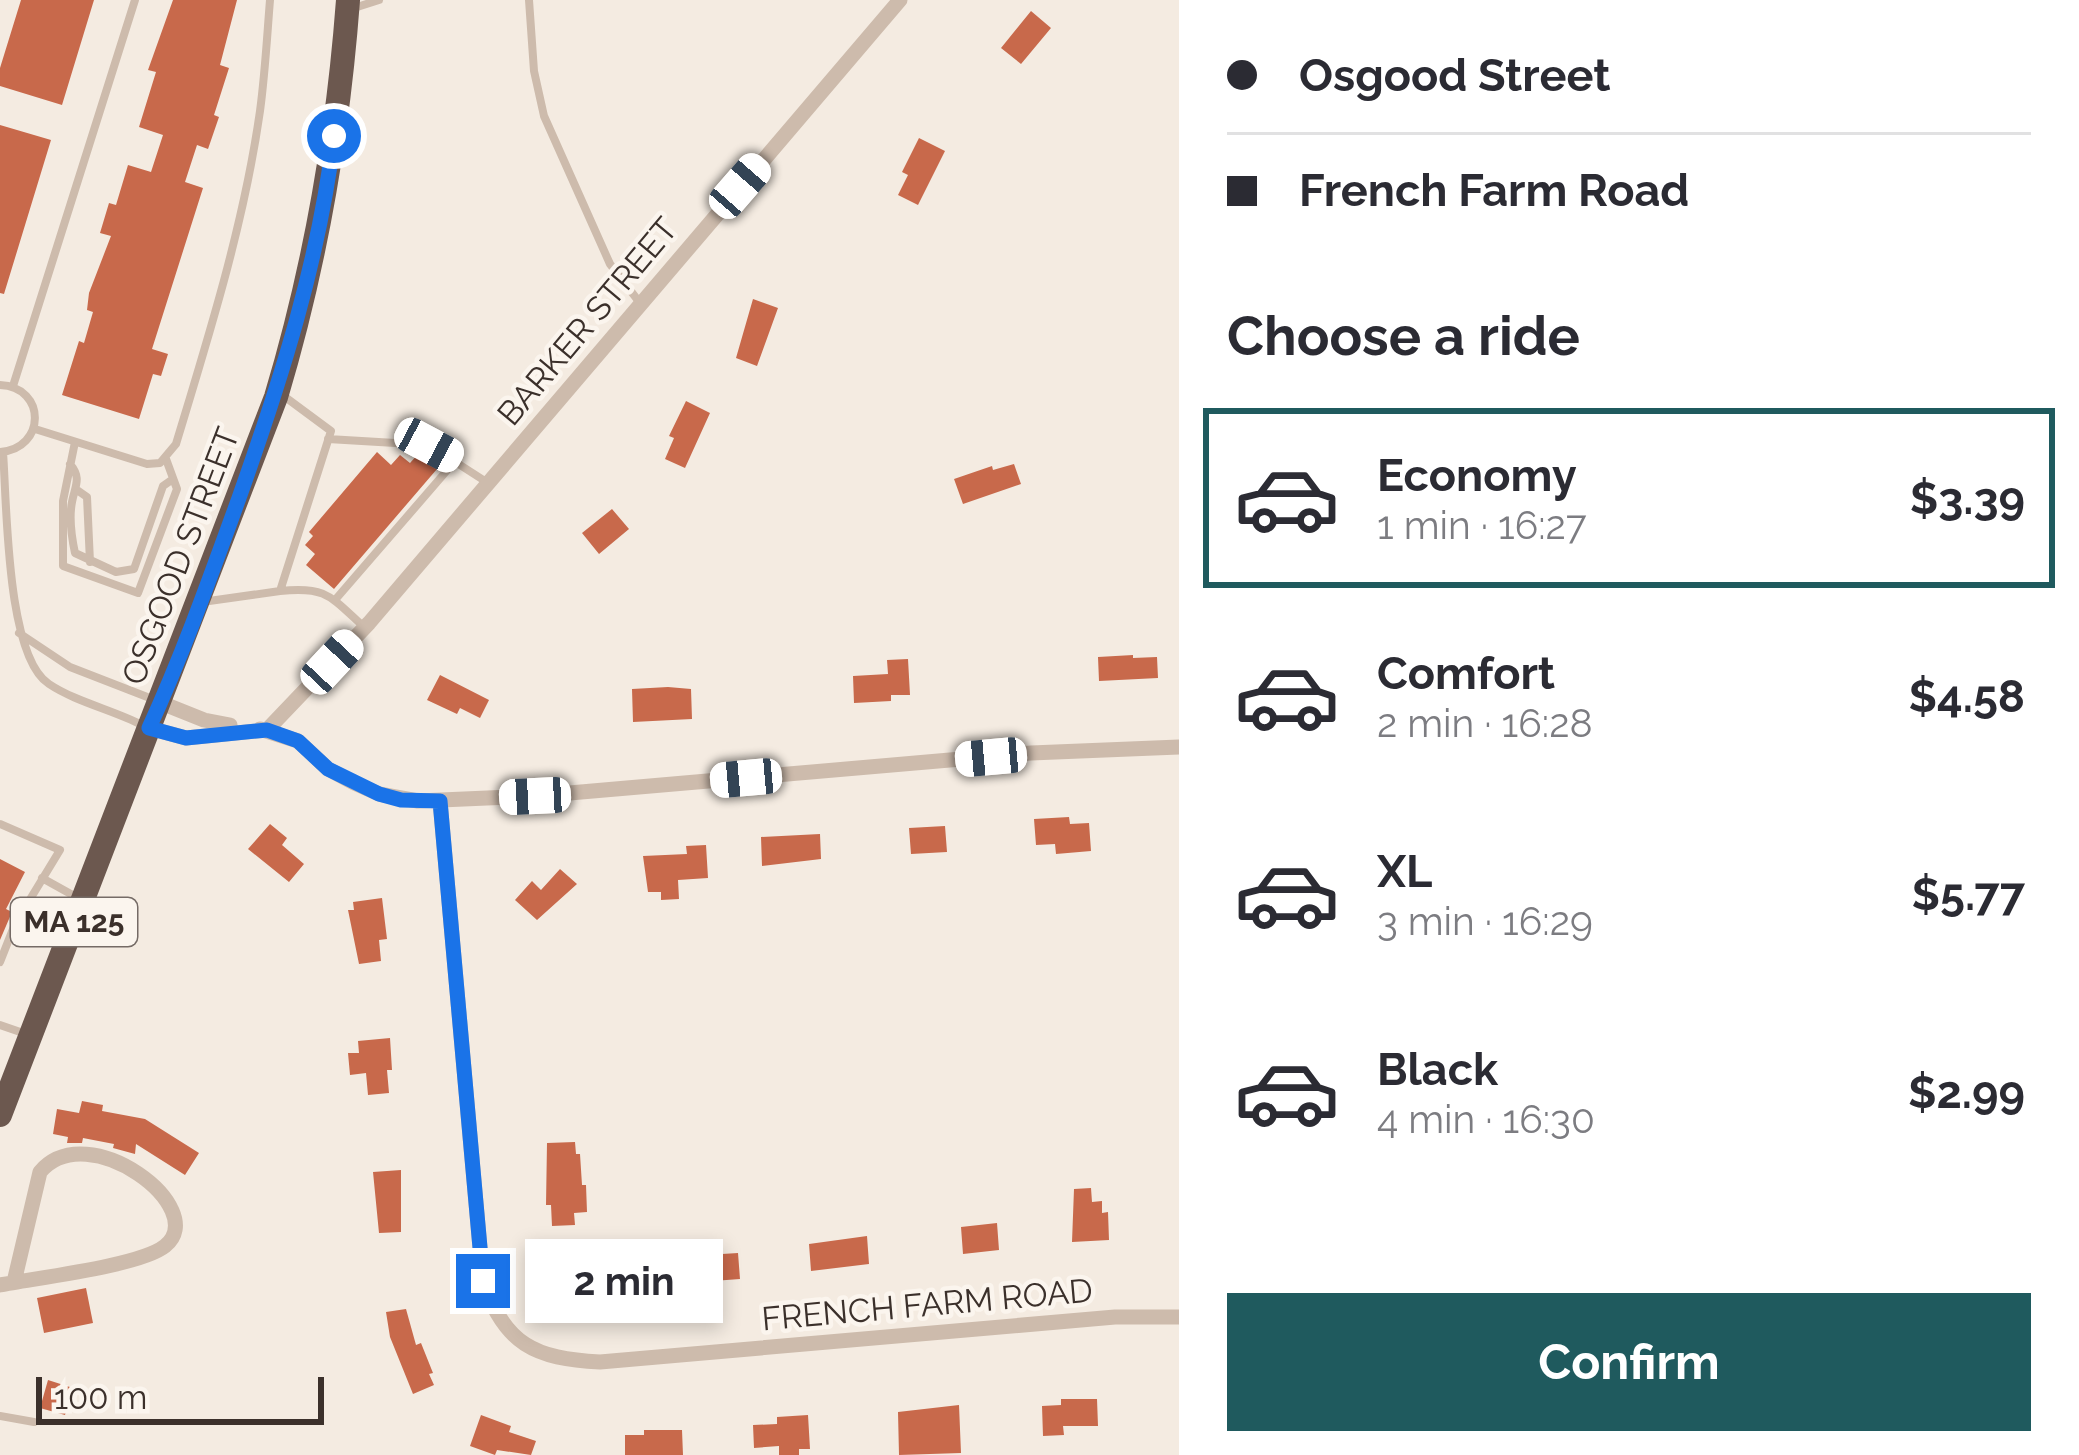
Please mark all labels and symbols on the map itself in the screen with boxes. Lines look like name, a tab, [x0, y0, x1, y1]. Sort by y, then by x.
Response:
route start	[307, 109, 361, 163]
car	[703, 147, 777, 225]
street label: BARKER STREET	[489, 210, 685, 433]
car	[389, 412, 469, 478]
street label: OSGOOD STREET	[114, 422, 247, 690]
car	[294, 623, 370, 701]
car	[954, 736, 1028, 778]
car	[709, 757, 783, 799]
car	[498, 776, 572, 816]
road number: MA 125	[11, 898, 137, 946]
callout: 2 min	[525, 1239, 723, 1323]
route end	[456, 1254, 510, 1308]
street label: FRENCH FARM ROAD	[760, 1271, 1094, 1338]
scale bar	[36, 1371, 324, 1424]

